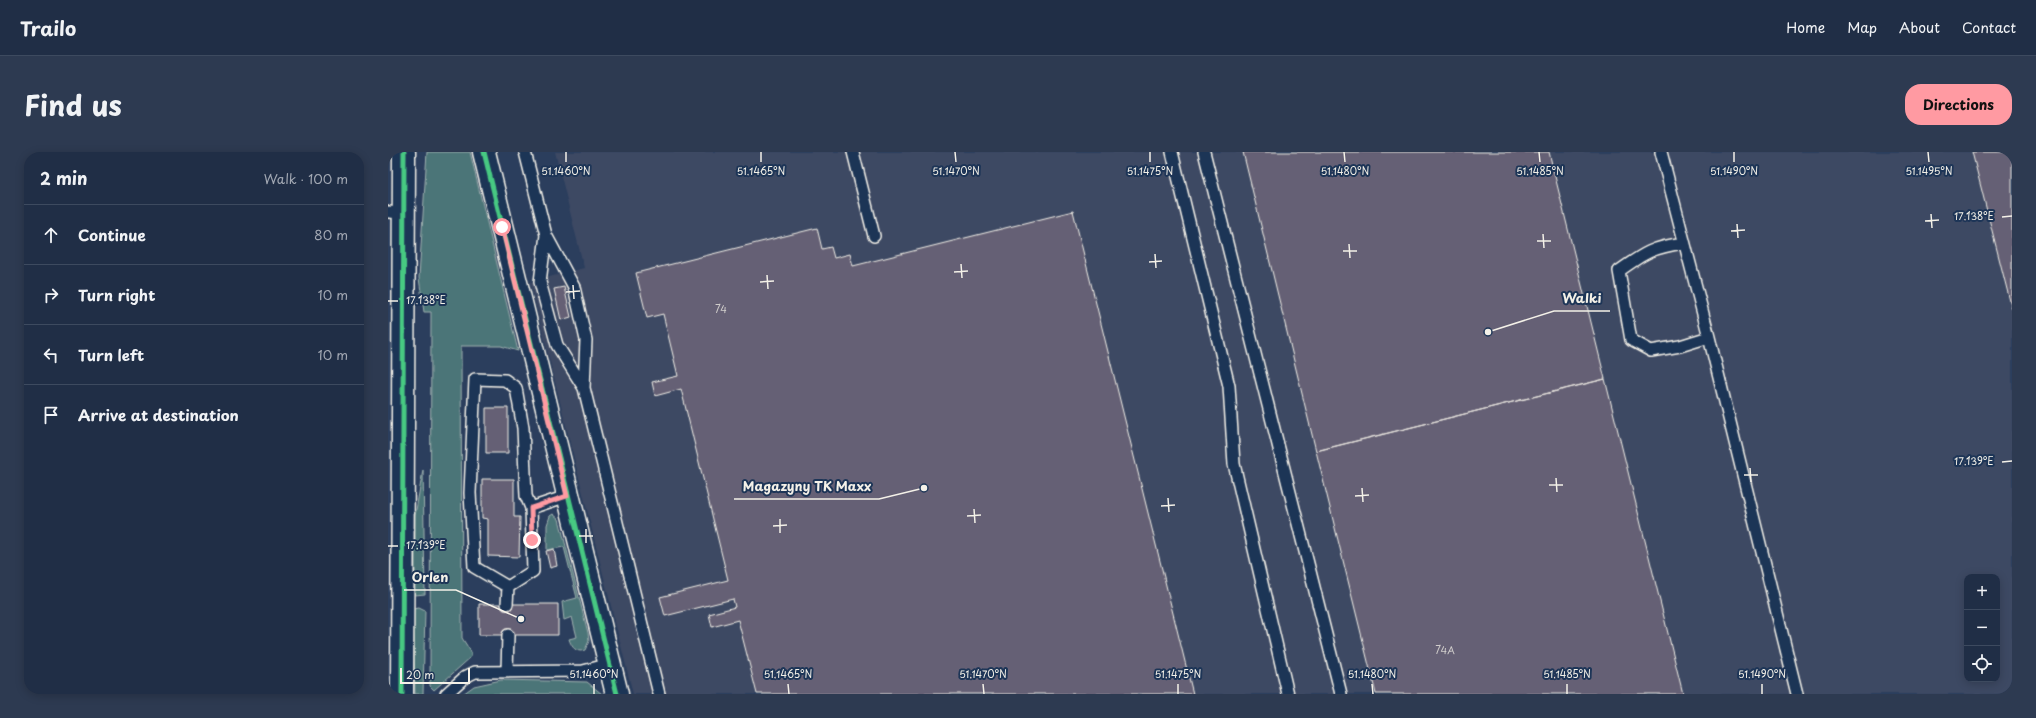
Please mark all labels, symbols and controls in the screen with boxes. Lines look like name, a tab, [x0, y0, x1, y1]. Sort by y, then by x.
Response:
text: Trailo	[20, 14, 76, 42]
text: Home	[1786, 17, 1825, 38]
text: Map	[1847, 17, 1877, 38]
text: About	[1899, 17, 1940, 38]
text: Contact	[1962, 17, 2016, 38]
text: Find us	[24, 83, 122, 126]
button: Directions	[1905, 84, 2012, 125]
text: 51.1460°N	[541, 163, 591, 178]
text: 51.1465°N	[737, 163, 785, 178]
text: 51.1470°N	[932, 163, 980, 178]
text: 51.1475°N	[1127, 163, 1173, 178]
text: 51.1480°N	[1321, 163, 1369, 178]
text: 51.1485°N	[1516, 163, 1564, 178]
text: 51.1490°N	[1710, 163, 1758, 178]
text: 51.1495°N	[1906, 163, 1953, 178]
text: 2 min	[40, 165, 87, 191]
text: Walk · 100 m	[264, 169, 348, 188]
text: 17.138°E	[1954, 208, 1994, 223]
route start	[493, 218, 511, 236]
text: Continue	[78, 223, 146, 246]
icon: ahead	[40, 224, 62, 246]
text: 80 m	[314, 225, 348, 244]
text: Turn right	[78, 283, 155, 306]
icon: right	[40, 284, 62, 306]
text: 10 m	[318, 285, 348, 304]
callout: Walki	[1554, 286, 1610, 311]
text: Walki	[1562, 288, 1602, 307]
text: 17.138°E	[406, 292, 446, 307]
house number: 74	[715, 301, 727, 316]
text: Turn left	[78, 343, 144, 366]
icon: left	[40, 344, 62, 366]
text: 10 m	[318, 345, 348, 364]
text: Arrive at destination	[78, 403, 239, 426]
icon: arrive	[40, 404, 62, 426]
text: 17.139°E	[1954, 453, 1994, 468]
callout: Magazyny TK Maxx	[734, 474, 879, 499]
text: Magazyny TK Maxx	[743, 476, 872, 495]
route end	[523, 531, 541, 549]
text: 17.139°E	[406, 537, 446, 552]
callout: Orlen	[404, 565, 456, 590]
text: Orlen	[412, 567, 448, 586]
map controls	[1964, 574, 2000, 682]
button: +	[1964, 574, 2000, 610]
button: −	[1964, 610, 2000, 646]
house number: 74A	[1435, 642, 1455, 657]
button: locate	[1964, 646, 2000, 682]
scale bar	[400, 666, 470, 685]
text: 20 m	[406, 666, 434, 683]
text: 51.1460°N	[569, 666, 619, 681]
text: 51.1465°N	[764, 666, 812, 681]
text: 51.1470°N	[959, 666, 1007, 681]
text: 51.1475°N	[1155, 666, 1201, 681]
text: 51.1480°N	[1348, 666, 1396, 681]
text: 51.1485°N	[1543, 666, 1591, 681]
text: 51.1490°N	[1738, 666, 1786, 681]

